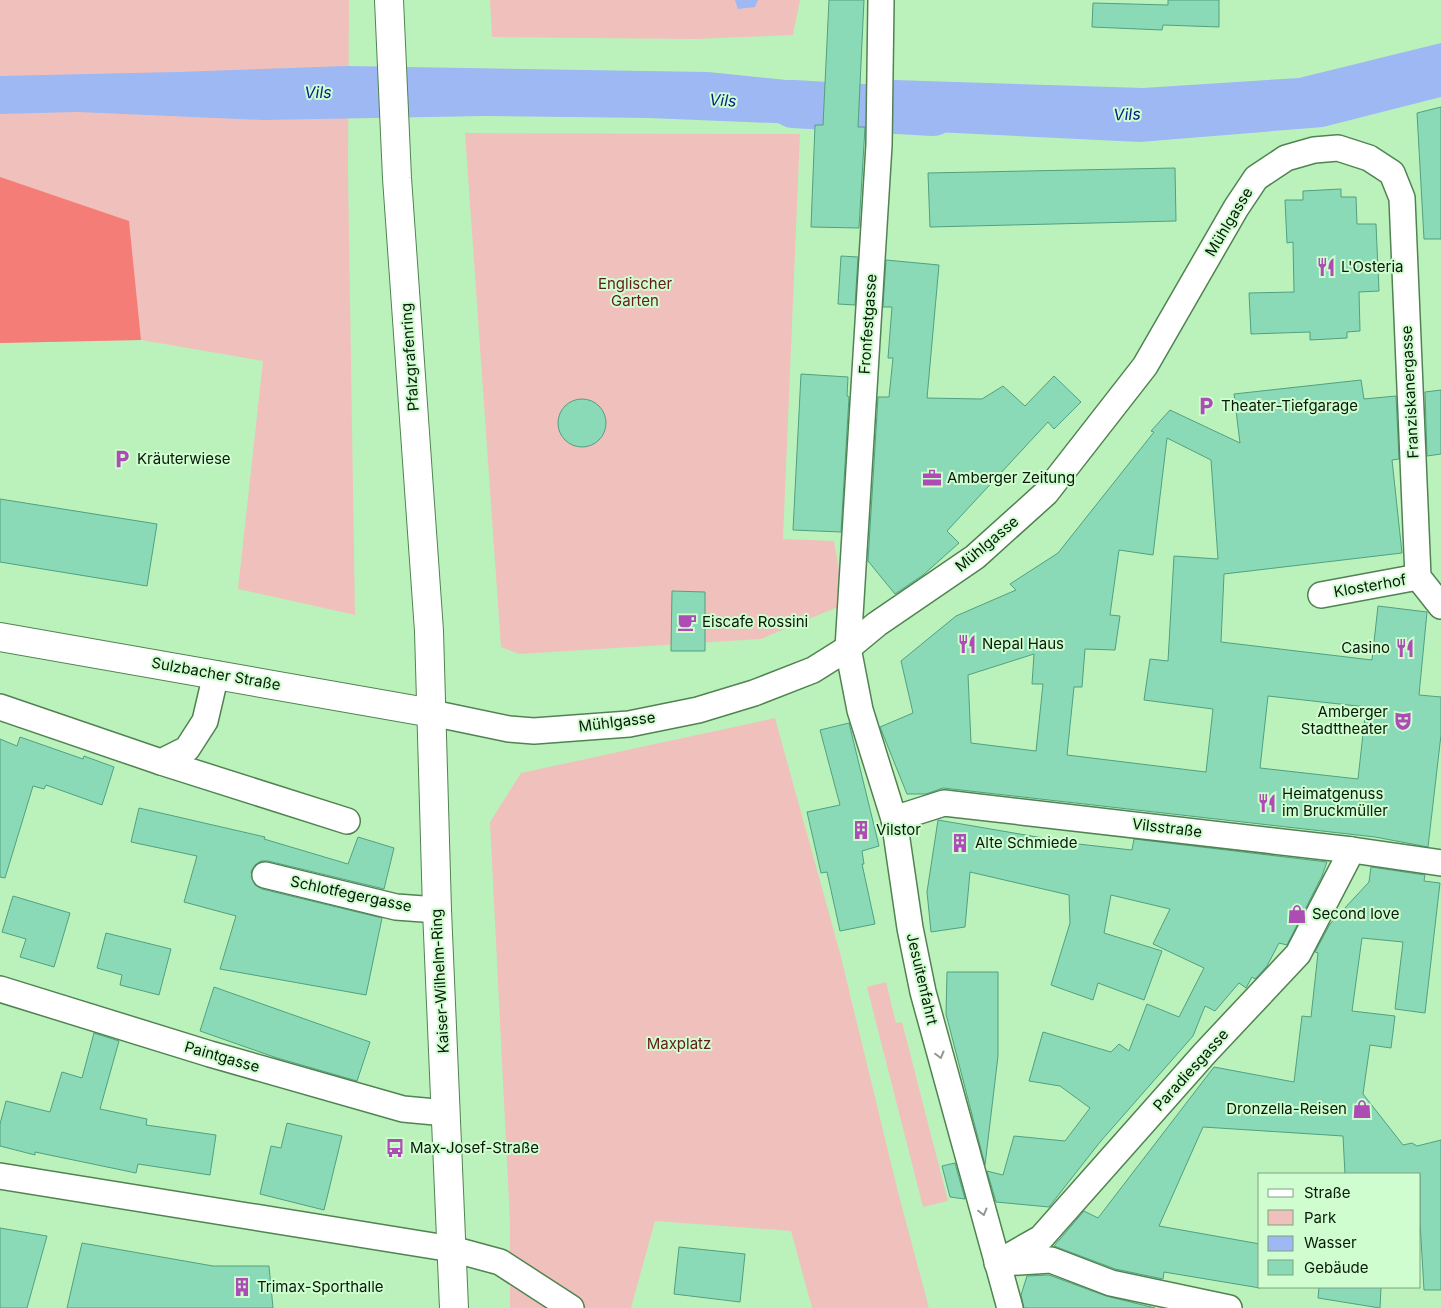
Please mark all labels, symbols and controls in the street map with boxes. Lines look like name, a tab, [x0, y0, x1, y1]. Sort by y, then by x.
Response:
water label: Vils	[304, 82, 332, 102]
water label: Vils	[709, 89, 737, 111]
water label: Vils	[1113, 104, 1141, 124]
street label: Mühlgasse	[1201, 184, 1257, 260]
restaurant icon: L'Osteria	[1315, 256, 1337, 278]
place label: L'Osteria	[1341, 257, 1403, 276]
street label: Fronfestgasse	[855, 273, 880, 375]
park label: Englischer Garten	[598, 274, 672, 310]
street label: Pfalzgrafenring	[396, 302, 423, 412]
street label: Franziskanergasse	[1397, 325, 1422, 459]
parking icon: Theater-Tiefgarage	[1195, 395, 1217, 417]
place label: Theater-Tiefgarage	[1221, 396, 1358, 415]
parking icon: Kräuterwiese	[111, 448, 133, 470]
place label: Kräuterwiese	[137, 449, 231, 468]
office icon: Amberger Zeitung	[921, 467, 943, 489]
place label: Amberger Zeitung	[947, 468, 1075, 487]
street label: Mühlgasse	[951, 512, 1022, 576]
street label: Klosterhof	[1332, 570, 1408, 601]
cafe icon: Eiscafe Rossini	[676, 611, 698, 633]
place label: Eiscafe Rossini	[702, 612, 808, 631]
restaurant icon: Nepal Haus	[956, 633, 978, 655]
place label: Nepal Haus	[982, 634, 1064, 653]
restaurant icon: Casino	[1394, 637, 1416, 659]
place label: Casino	[1341, 638, 1390, 657]
street label: Sulzbacher Straße	[150, 653, 282, 694]
place label: Amberger Stadttheater	[1301, 702, 1388, 738]
street label: Mühlgasse	[578, 707, 656, 736]
theatre icon: Amberger Stadttheater	[1392, 710, 1414, 732]
place label: Heimatgenuss im Bruckmüller	[1282, 784, 1388, 820]
restaurant icon: Heimatgenuss im Bruckmüller	[1256, 792, 1278, 814]
street label: Vilsstraße	[1131, 814, 1203, 841]
building icon: Vilstor	[850, 819, 872, 841]
place label: Vilstor	[876, 820, 921, 839]
building icon: Alte Schmiede	[949, 832, 971, 854]
place label: Alte Schmiede	[975, 833, 1077, 852]
street label: Schlotfegergasse	[289, 871, 414, 916]
shop icon: Second love	[1286, 903, 1308, 925]
place label: Second love	[1312, 904, 1399, 923]
street label: Kaiser-Wilhelm-Ring	[426, 908, 453, 1054]
street label: Jesuitenfahrt	[903, 931, 942, 1027]
street label: Paradiesgasse	[1149, 1025, 1232, 1115]
park label: Maxplatz	[647, 1034, 711, 1053]
street label: Paintgasse	[182, 1037, 262, 1076]
one-way arrow	[935, 1050, 945, 1058]
shop icon: Dronzella-Reisen	[1351, 1098, 1373, 1120]
place label: Dronzella-Reisen	[1226, 1099, 1347, 1118]
bus stop icon: Max-Josef-Straße	[384, 1137, 406, 1159]
place label: Max-Josef-Straße	[410, 1138, 539, 1157]
legend	[1258, 1173, 1421, 1288]
text: Straße	[1304, 1183, 1351, 1202]
one-way arrow	[978, 1207, 988, 1215]
text: Park	[1304, 1208, 1337, 1227]
text: Wasser	[1304, 1233, 1357, 1252]
text: Gebäude	[1304, 1258, 1369, 1277]
building icon: Trimax-Sporthalle	[231, 1276, 253, 1298]
place label: Trimax-Sporthalle	[257, 1277, 384, 1296]

